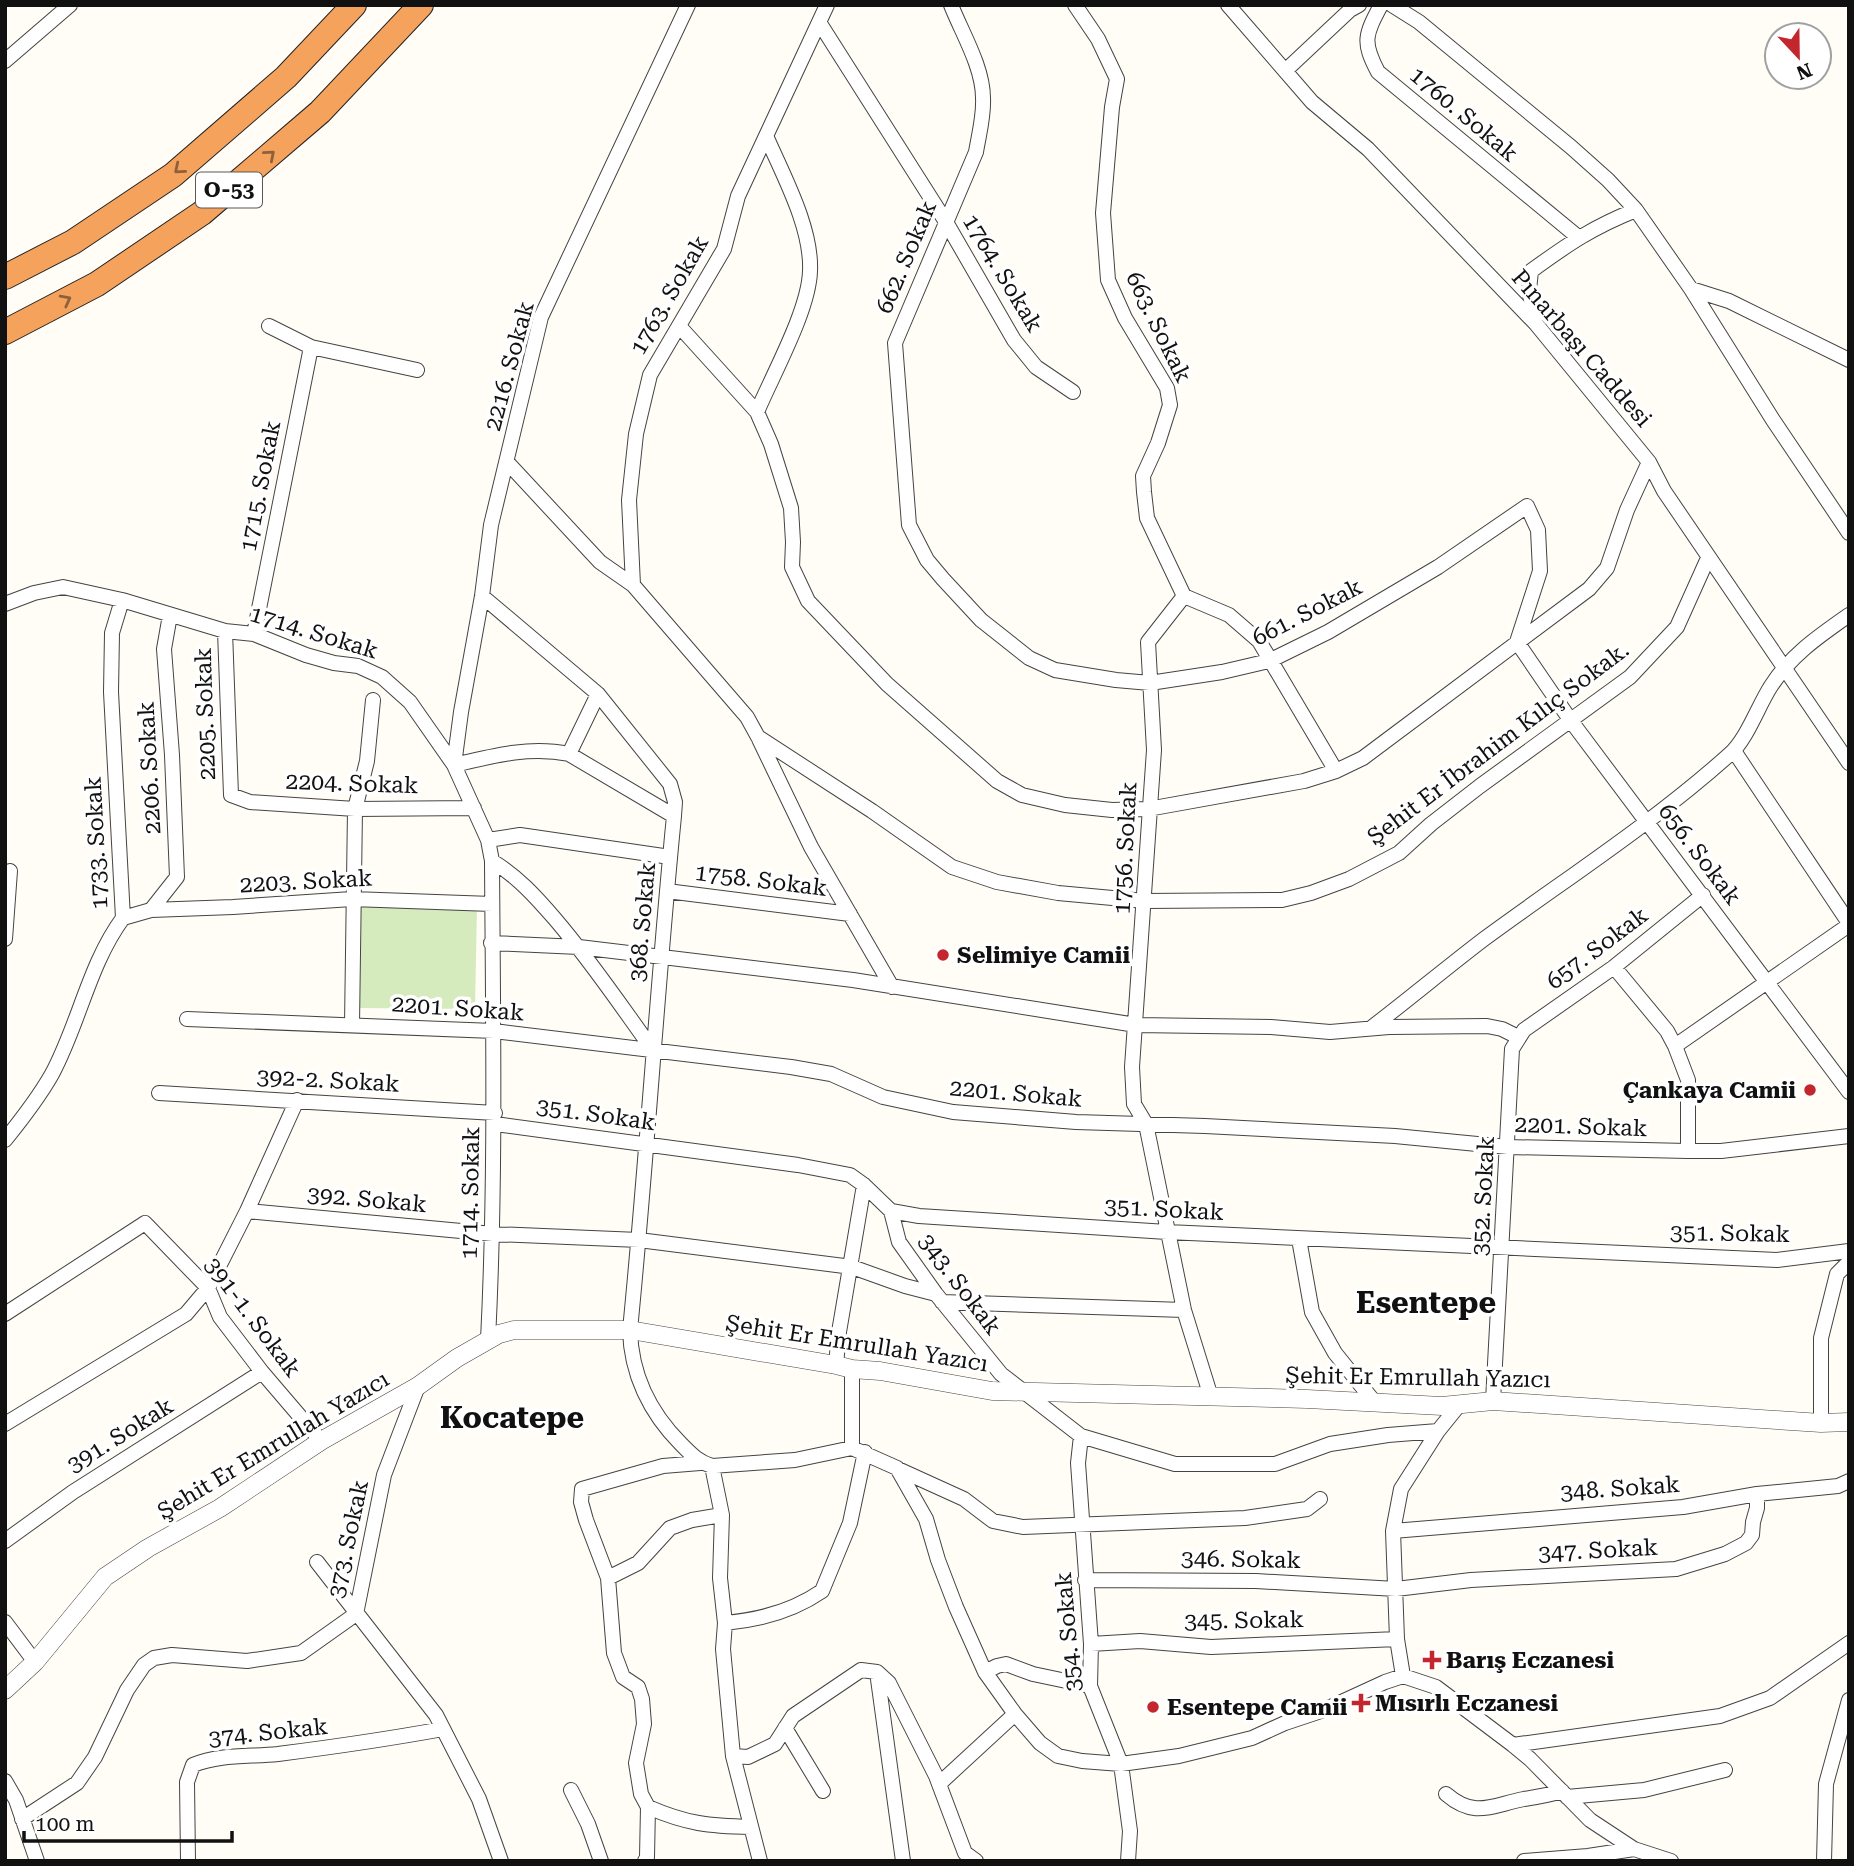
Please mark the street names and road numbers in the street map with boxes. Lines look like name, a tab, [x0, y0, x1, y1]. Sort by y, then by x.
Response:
street label: 1760. Sokak	[1404, 61, 1524, 168]
road number: O-53	[196, 172, 262, 208]
street label: 662. Sokak	[871, 196, 942, 318]
street label: 1764. Sokak	[957, 209, 1049, 338]
street label: 1763. Sokak	[625, 231, 715, 360]
street label: Pınarbaşı Caddesi	[1506, 264, 1657, 432]
street label: 663. Sokak	[1120, 267, 1197, 387]
street label: 2216. Sokak	[479, 298, 540, 434]
street label: 1715. Sokak	[235, 418, 286, 554]
street label: 661. Sokak	[1248, 573, 1367, 652]
street label: 1714. Sokak	[246, 600, 382, 665]
street label: Şehit Er İbrahim Kılıç Sokak.	[1362, 636, 1634, 851]
street label: 2205. Sokak	[190, 647, 221, 781]
street label: 2206. Sokak	[133, 701, 166, 835]
street label: 2204. Sokak	[285, 768, 419, 799]
street label: 1733. Sokak	[80, 776, 113, 910]
street label: 1756. Sokak	[1109, 781, 1142, 915]
street label: 656. Sokak	[1653, 798, 1747, 911]
street label: 1758. Sokak	[693, 859, 829, 902]
street label: 368. Sokak	[624, 861, 661, 983]
street label: 2203. Sokak	[239, 865, 373, 898]
street label: 657. Sokak	[1541, 901, 1654, 995]
street label: 2201. Sokak	[391, 990, 526, 1027]
street label: 392-2. Sokak	[256, 1063, 401, 1098]
street label: 2201. Sokak	[949, 1074, 1084, 1113]
street label: 351. Sokak	[535, 1093, 658, 1136]
street label: 2201. Sokak	[1514, 1111, 1648, 1142]
street label: 1714. Sokak	[456, 1126, 485, 1260]
street label: 352. Sokak	[1467, 1135, 1500, 1257]
street label: 392. Sokak	[306, 1181, 428, 1218]
street label: 351. Sokak	[1103, 1193, 1225, 1226]
street label: 351. Sokak	[1670, 1219, 1791, 1248]
street label: 343. Sokak	[913, 1228, 1007, 1341]
street label: 391-1. Sokak	[199, 1252, 307, 1383]
street label: Şehit Er Emrullah Yazıcı	[724, 1309, 990, 1378]
street label: Şehit Er Emrullah Yazıcı	[1285, 1362, 1551, 1393]
street label: Şehit Er Emrullah Yazıcı	[153, 1366, 394, 1525]
street label: 391. Sokak	[62, 1392, 179, 1479]
street label: 348. Sokak	[1559, 1471, 1681, 1506]
street label: 373. Sokak	[323, 1477, 374, 1601]
street label: 347. Sokak	[1537, 1534, 1659, 1567]
street label: 346. Sokak	[1181, 1545, 1302, 1574]
street label: 354. Sokak	[1050, 1571, 1087, 1693]
street label: 345. Sokak	[1184, 1606, 1305, 1635]
street label: 374. Sokak	[207, 1713, 330, 1752]

